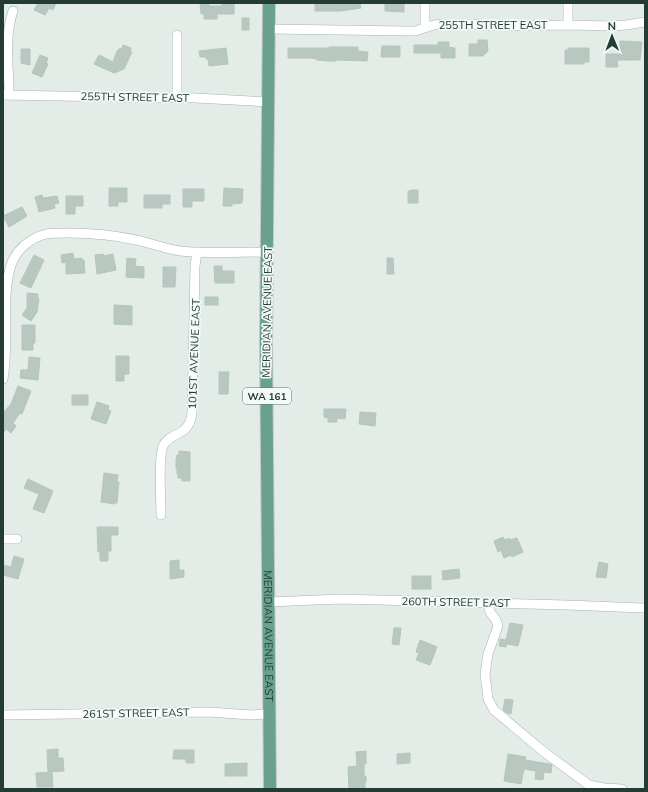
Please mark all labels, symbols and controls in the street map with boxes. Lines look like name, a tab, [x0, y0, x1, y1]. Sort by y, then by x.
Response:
north arrow	[592, 16, 632, 56]
street label: 255TH STREET EAST	[439, 18, 548, 32]
text: N	[608, 19, 616, 33]
street label: 255TH STREET EAST	[81, 89, 190, 105]
street label: MERIDIAN AVENUE EAST	[259, 246, 275, 378]
street label: 101ST AVENUE EAST	[185, 298, 203, 410]
road number: WA 161	[243, 388, 291, 404]
street label: MERIDIAN AVENUE EAST	[261, 570, 276, 702]
street label: 260TH STREET EAST	[402, 594, 511, 610]
street label: 261ST STREET EAST	[82, 705, 190, 721]

